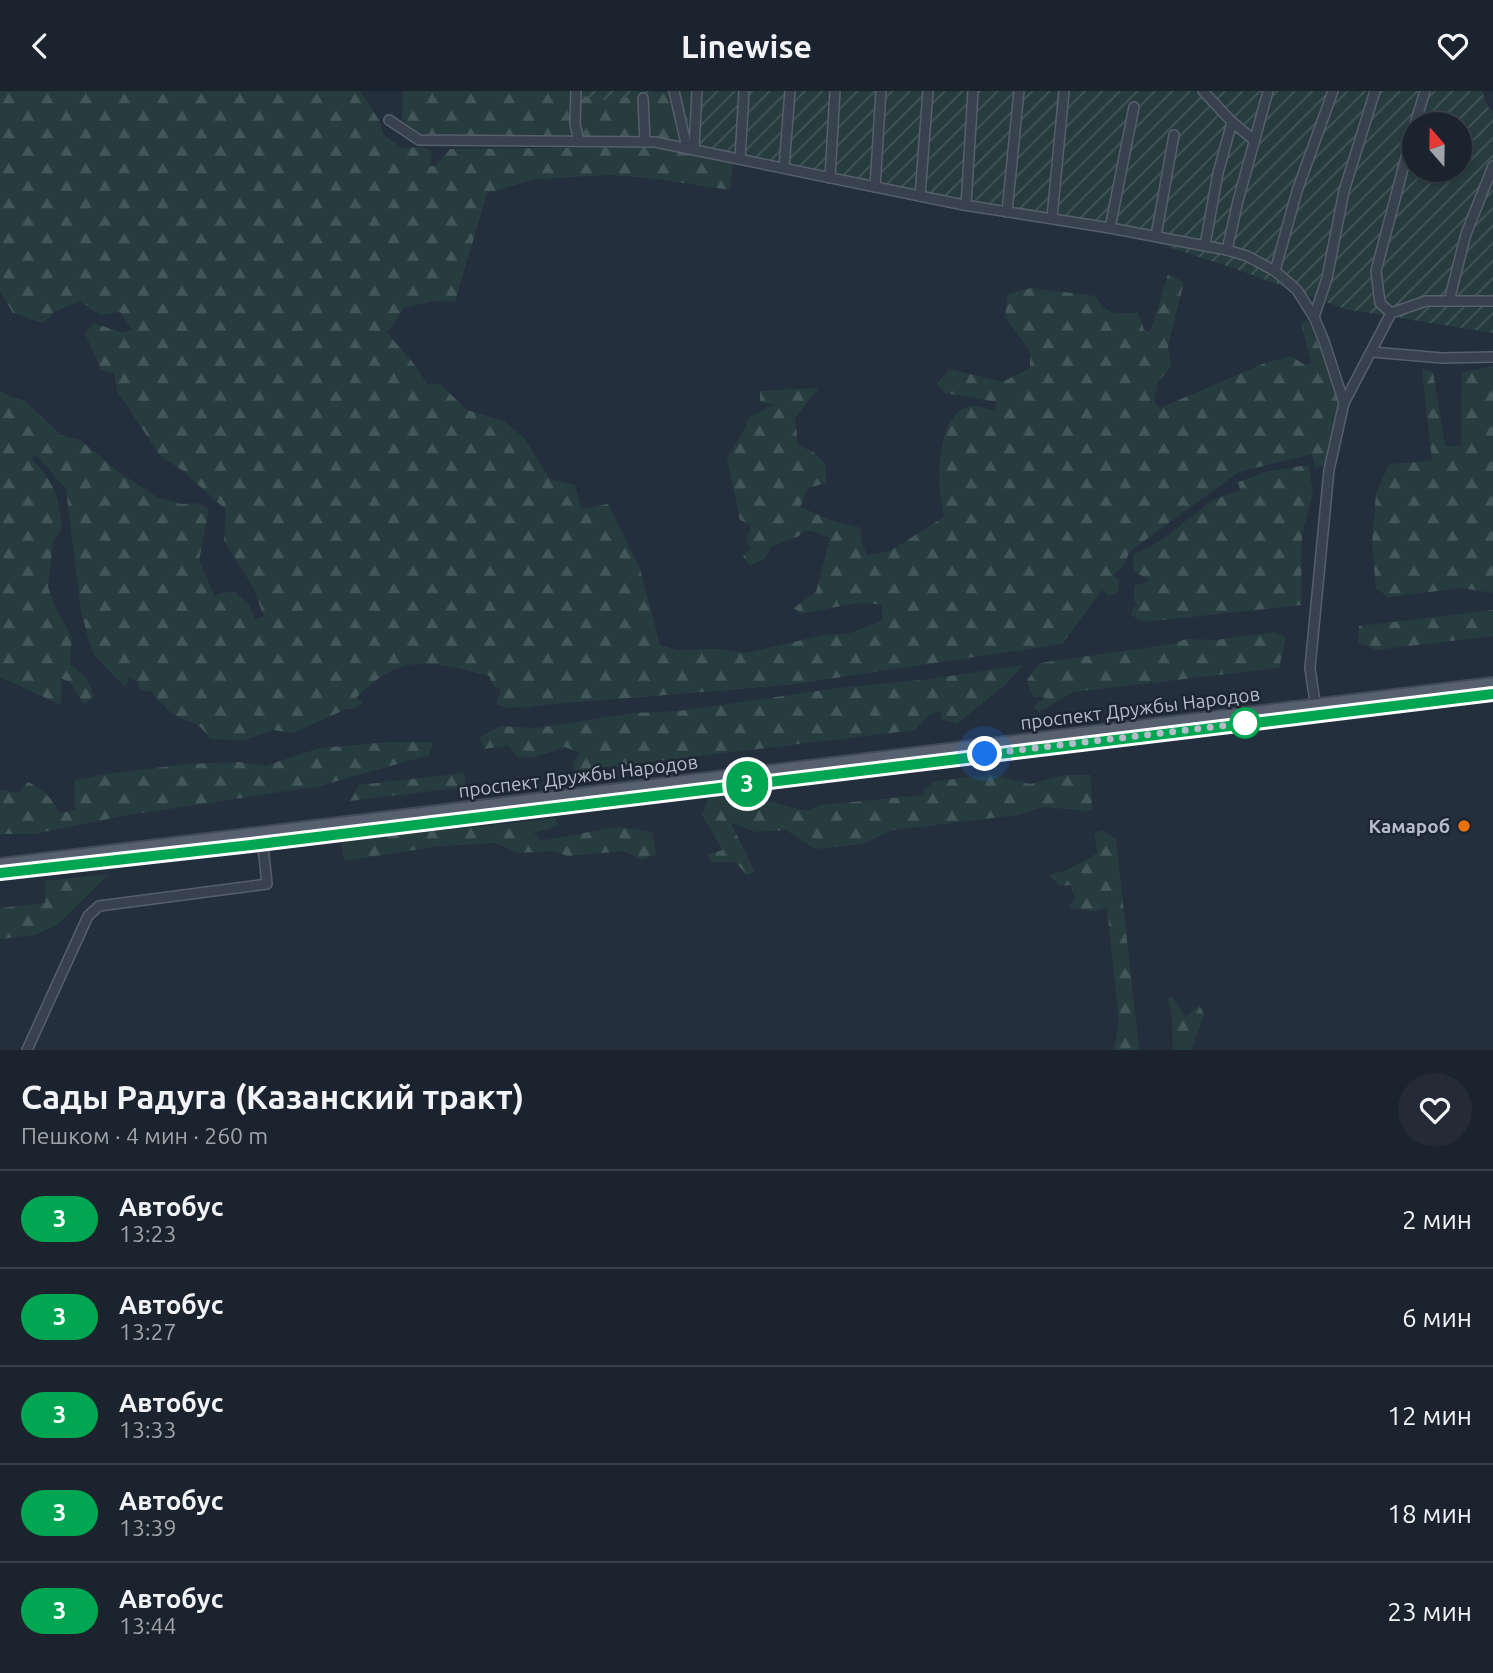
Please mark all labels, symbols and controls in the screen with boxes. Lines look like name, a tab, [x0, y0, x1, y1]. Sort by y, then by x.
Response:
icon: back	[21, 27, 59, 65]
icon: heart	[1434, 27, 1472, 65]
text: Linewise	[681, 28, 812, 64]
north arrow	[1402, 112, 1472, 182]
map controls	[1402, 112, 1472, 182]
street label: проспект Дружбы Народов	[1019, 682, 1261, 734]
unlabelled marker	[1230, 708, 1260, 738]
your location	[967, 736, 1002, 771]
street label: проспект Дружбы Народов	[457, 750, 699, 802]
line badge: 3	[724, 761, 770, 807]
text: 3	[740, 770, 754, 797]
place label: Камароб	[1368, 815, 1450, 837]
marker: Камароб	[1456, 818, 1472, 834]
button: heart	[1398, 1073, 1472, 1147]
text: Сады Радуга (Казанский тракт)	[21, 1078, 524, 1115]
text: Пешком · 4 мин · 260 m	[21, 1123, 268, 1148]
text: Автобус	[119, 1192, 223, 1221]
text: 3	[53, 1205, 66, 1232]
text: 2 мин	[1402, 1205, 1472, 1234]
text: 13:23	[119, 1221, 177, 1246]
text: Автобус	[119, 1290, 223, 1319]
text: 3	[53, 1303, 66, 1330]
text: 6 мин	[1402, 1303, 1472, 1332]
text: 13:27	[119, 1319, 177, 1344]
text: Автобус	[119, 1388, 223, 1417]
text: 3	[53, 1401, 66, 1428]
text: 12 мин	[1387, 1401, 1472, 1430]
text: 13:33	[119, 1417, 177, 1442]
text: Автобус	[119, 1486, 223, 1515]
text: 3	[53, 1499, 66, 1526]
text: 18 мин	[1387, 1499, 1472, 1528]
text: 13:39	[119, 1515, 177, 1540]
text: Автобус	[119, 1584, 223, 1613]
text: 3	[53, 1597, 66, 1624]
text: 23 мин	[1387, 1597, 1472, 1626]
text: 13:44	[119, 1613, 177, 1638]

